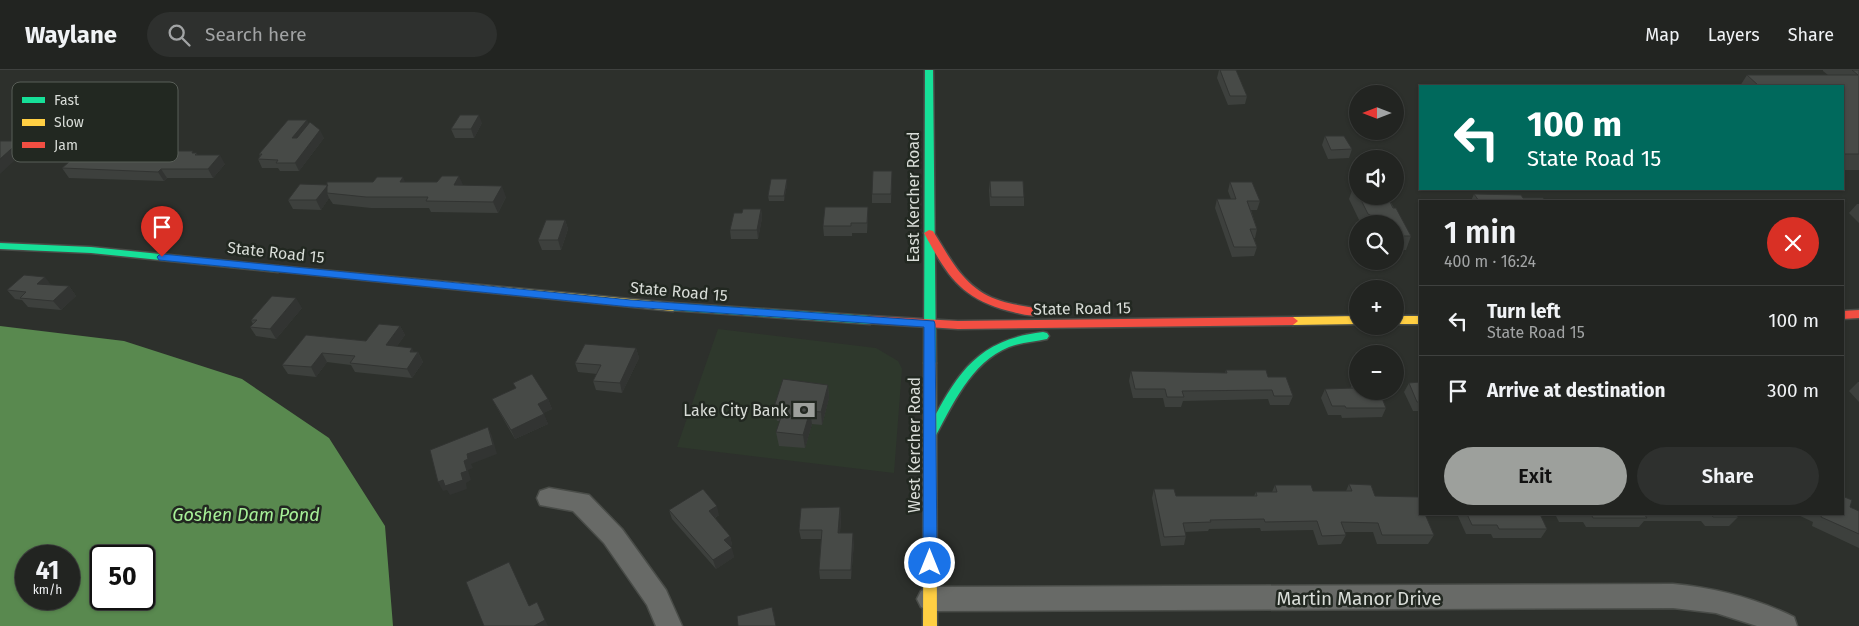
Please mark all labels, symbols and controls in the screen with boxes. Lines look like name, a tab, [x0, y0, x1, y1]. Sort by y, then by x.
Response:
search box	[147, 12, 497, 57]
text: Waylane	[25, 21, 117, 49]
icon: search	[165, 21, 193, 49]
text: Search here	[205, 23, 307, 46]
text: Map	[1645, 24, 1680, 46]
text: Layers	[1708, 24, 1760, 46]
text: Share	[1788, 24, 1834, 46]
legend	[12, 82, 178, 162]
north arrow	[1349, 85, 1404, 140]
map controls	[1349, 85, 1404, 400]
text: Fast	[54, 92, 80, 109]
text: 100 m	[1527, 103, 1622, 145]
icon: left	[1444, 105, 1509, 170]
text: Slow	[54, 114, 84, 131]
street label: East Kercher Road	[904, 131, 923, 263]
text: Jam	[54, 137, 78, 154]
text: State Road 15	[1527, 145, 1661, 172]
button: sound	[1349, 150, 1404, 205]
pin	[141, 206, 183, 257]
icon: arrive	[148, 213, 176, 241]
button: search	[1349, 215, 1404, 270]
text: 1 min	[1444, 215, 1516, 251]
button: close	[1767, 217, 1819, 269]
street label: State Road 15	[226, 238, 326, 267]
text: 400 m · 16:24	[1444, 252, 1536, 271]
street label: State Road 15	[629, 278, 728, 305]
button: +	[1349, 280, 1404, 335]
street label: State Road 15	[1033, 298, 1131, 319]
text: Turn left	[1487, 300, 1561, 323]
icon: left	[1444, 307, 1472, 335]
text: 100 m	[1768, 309, 1819, 332]
text: State Road 15	[1487, 323, 1585, 342]
button: −	[1349, 345, 1404, 400]
street label: West Kercher Road	[905, 377, 924, 513]
icon: arrive	[1444, 377, 1472, 405]
text: Arrive at destination	[1487, 379, 1666, 402]
text: 300 m	[1767, 379, 1819, 402]
bank icon: Lake City Bank	[791, 397, 817, 423]
place label: Lake City Bank	[683, 401, 789, 420]
button: Exit	[1444, 447, 1627, 505]
button: Share	[1637, 447, 1819, 505]
water label: Goshen Dam Pond	[172, 504, 320, 526]
position arrow	[903, 536, 955, 588]
speed limit sign: 50	[90, 545, 155, 610]
text: 41	[36, 556, 59, 586]
text: km/h	[33, 583, 62, 597]
street label: Martin Manor Drive	[1276, 587, 1442, 610]

